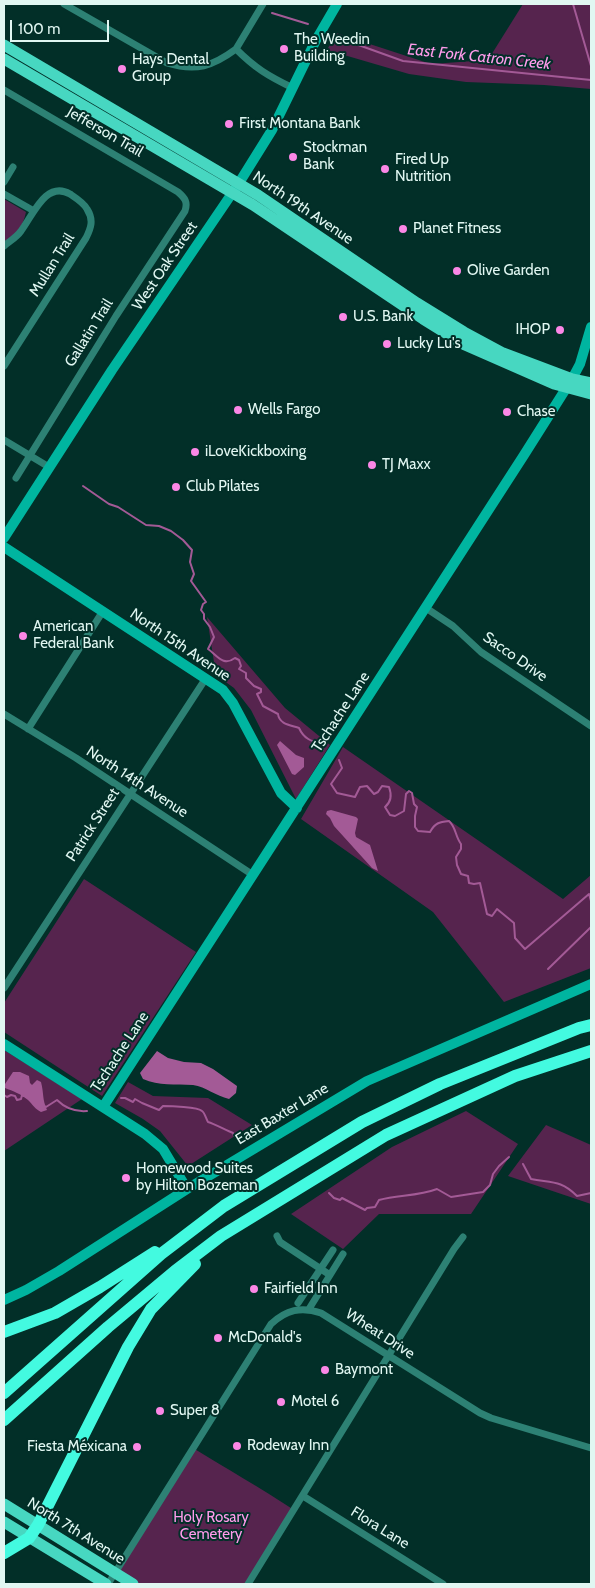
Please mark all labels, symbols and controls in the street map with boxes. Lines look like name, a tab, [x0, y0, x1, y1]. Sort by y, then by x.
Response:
scale bar	[12, 10, 111, 42]
text: 100 m	[18, 20, 60, 38]
place label: The Weedin Building	[294, 31, 370, 66]
water label: East Fork Catron Creek	[406, 40, 552, 74]
marker: The Weedin Building	[278, 43, 290, 55]
place label: Hays Dental Group	[132, 51, 209, 86]
marker: Hays Dental Group	[116, 63, 128, 75]
street label: Jefferson Trail	[64, 103, 146, 161]
place label: First Montana Bank	[239, 115, 360, 133]
marker: First Montana Bank	[223, 118, 235, 130]
place label: Stockman Bank	[303, 139, 367, 174]
marker: Stockman Bank	[287, 151, 299, 163]
place label: Fired Up Nutrition	[395, 151, 451, 186]
marker: Fired Up Nutrition	[379, 163, 391, 175]
street label: North 19th Avenue	[249, 168, 357, 248]
street label: West Oak Street	[129, 218, 201, 314]
place label: Planet Fitness	[413, 220, 501, 238]
marker: Planet Fitness	[397, 223, 409, 235]
street label: Mullan Trail	[26, 230, 78, 300]
place label: Olive Garden	[467, 262, 550, 280]
marker: Olive Garden	[451, 265, 463, 277]
street label: Gallatin Trail	[61, 296, 117, 370]
place label: U.S. Bank	[353, 308, 413, 326]
marker: U.S. Bank	[337, 311, 349, 323]
place label: IHOP	[515, 321, 550, 339]
marker: IHOP	[554, 324, 566, 336]
place label: Lucky Lu's	[397, 335, 461, 353]
marker: Lucky Lu's	[381, 338, 393, 350]
place label: Wells Fargo	[248, 401, 321, 419]
place label: Chase	[517, 403, 555, 421]
marker: Wells Fargo	[232, 404, 244, 416]
marker: Chase	[501, 406, 513, 418]
place label: iLoveKickboxing	[205, 443, 306, 461]
marker: iLoveKickboxing	[189, 446, 201, 458]
place label: TJ Maxx	[382, 456, 431, 474]
marker: TJ Maxx	[366, 459, 378, 471]
place label: Club Pilates	[186, 478, 259, 496]
marker: Club Pilates	[170, 481, 182, 493]
street label: North 15th Avenue	[126, 605, 234, 685]
place label: American Federal Bank	[33, 618, 114, 653]
street label: Sacco Drive	[479, 628, 551, 686]
marker: American Federal Bank	[17, 630, 29, 642]
street label: Tschache Lane	[308, 668, 374, 756]
street label: North 14th Avenue	[83, 742, 191, 822]
street label: Patrick Street	[63, 785, 123, 865]
street label: Tschache Lane	[87, 1008, 153, 1096]
street label: East Baxter Lane	[232, 1079, 332, 1149]
place label: Homewood Suites by Hilton Bozeman	[136, 1160, 258, 1195]
marker: Homewood Suites by Hilton Bozeman	[120, 1172, 132, 1184]
place label: Fairfield Inn	[264, 1280, 338, 1298]
marker: Fairfield Inn	[248, 1283, 260, 1295]
street label: Wheat Drive	[342, 1305, 418, 1363]
place label: McDonald's	[228, 1329, 302, 1347]
marker: McDonald's	[212, 1332, 224, 1344]
place label: Baymont	[335, 1361, 393, 1379]
marker: Baymont	[319, 1364, 331, 1376]
place label: Motel 6	[291, 1393, 339, 1411]
marker: Motel 6	[275, 1396, 287, 1408]
place label: Super 8	[170, 1402, 220, 1420]
marker: Super 8	[154, 1405, 166, 1417]
place label: Rodeway Inn	[247, 1437, 329, 1455]
place label: Fiesta Méxicana	[27, 1438, 127, 1456]
marker: Rodeway Inn	[231, 1440, 243, 1452]
marker: Fiesta Méxicana	[131, 1441, 143, 1453]
street label: North 7th Avenue	[24, 1494, 128, 1568]
street label: Flora Lane	[347, 1503, 413, 1553]
park label: Holy Rosary Cemetery	[173, 1509, 249, 1544]

